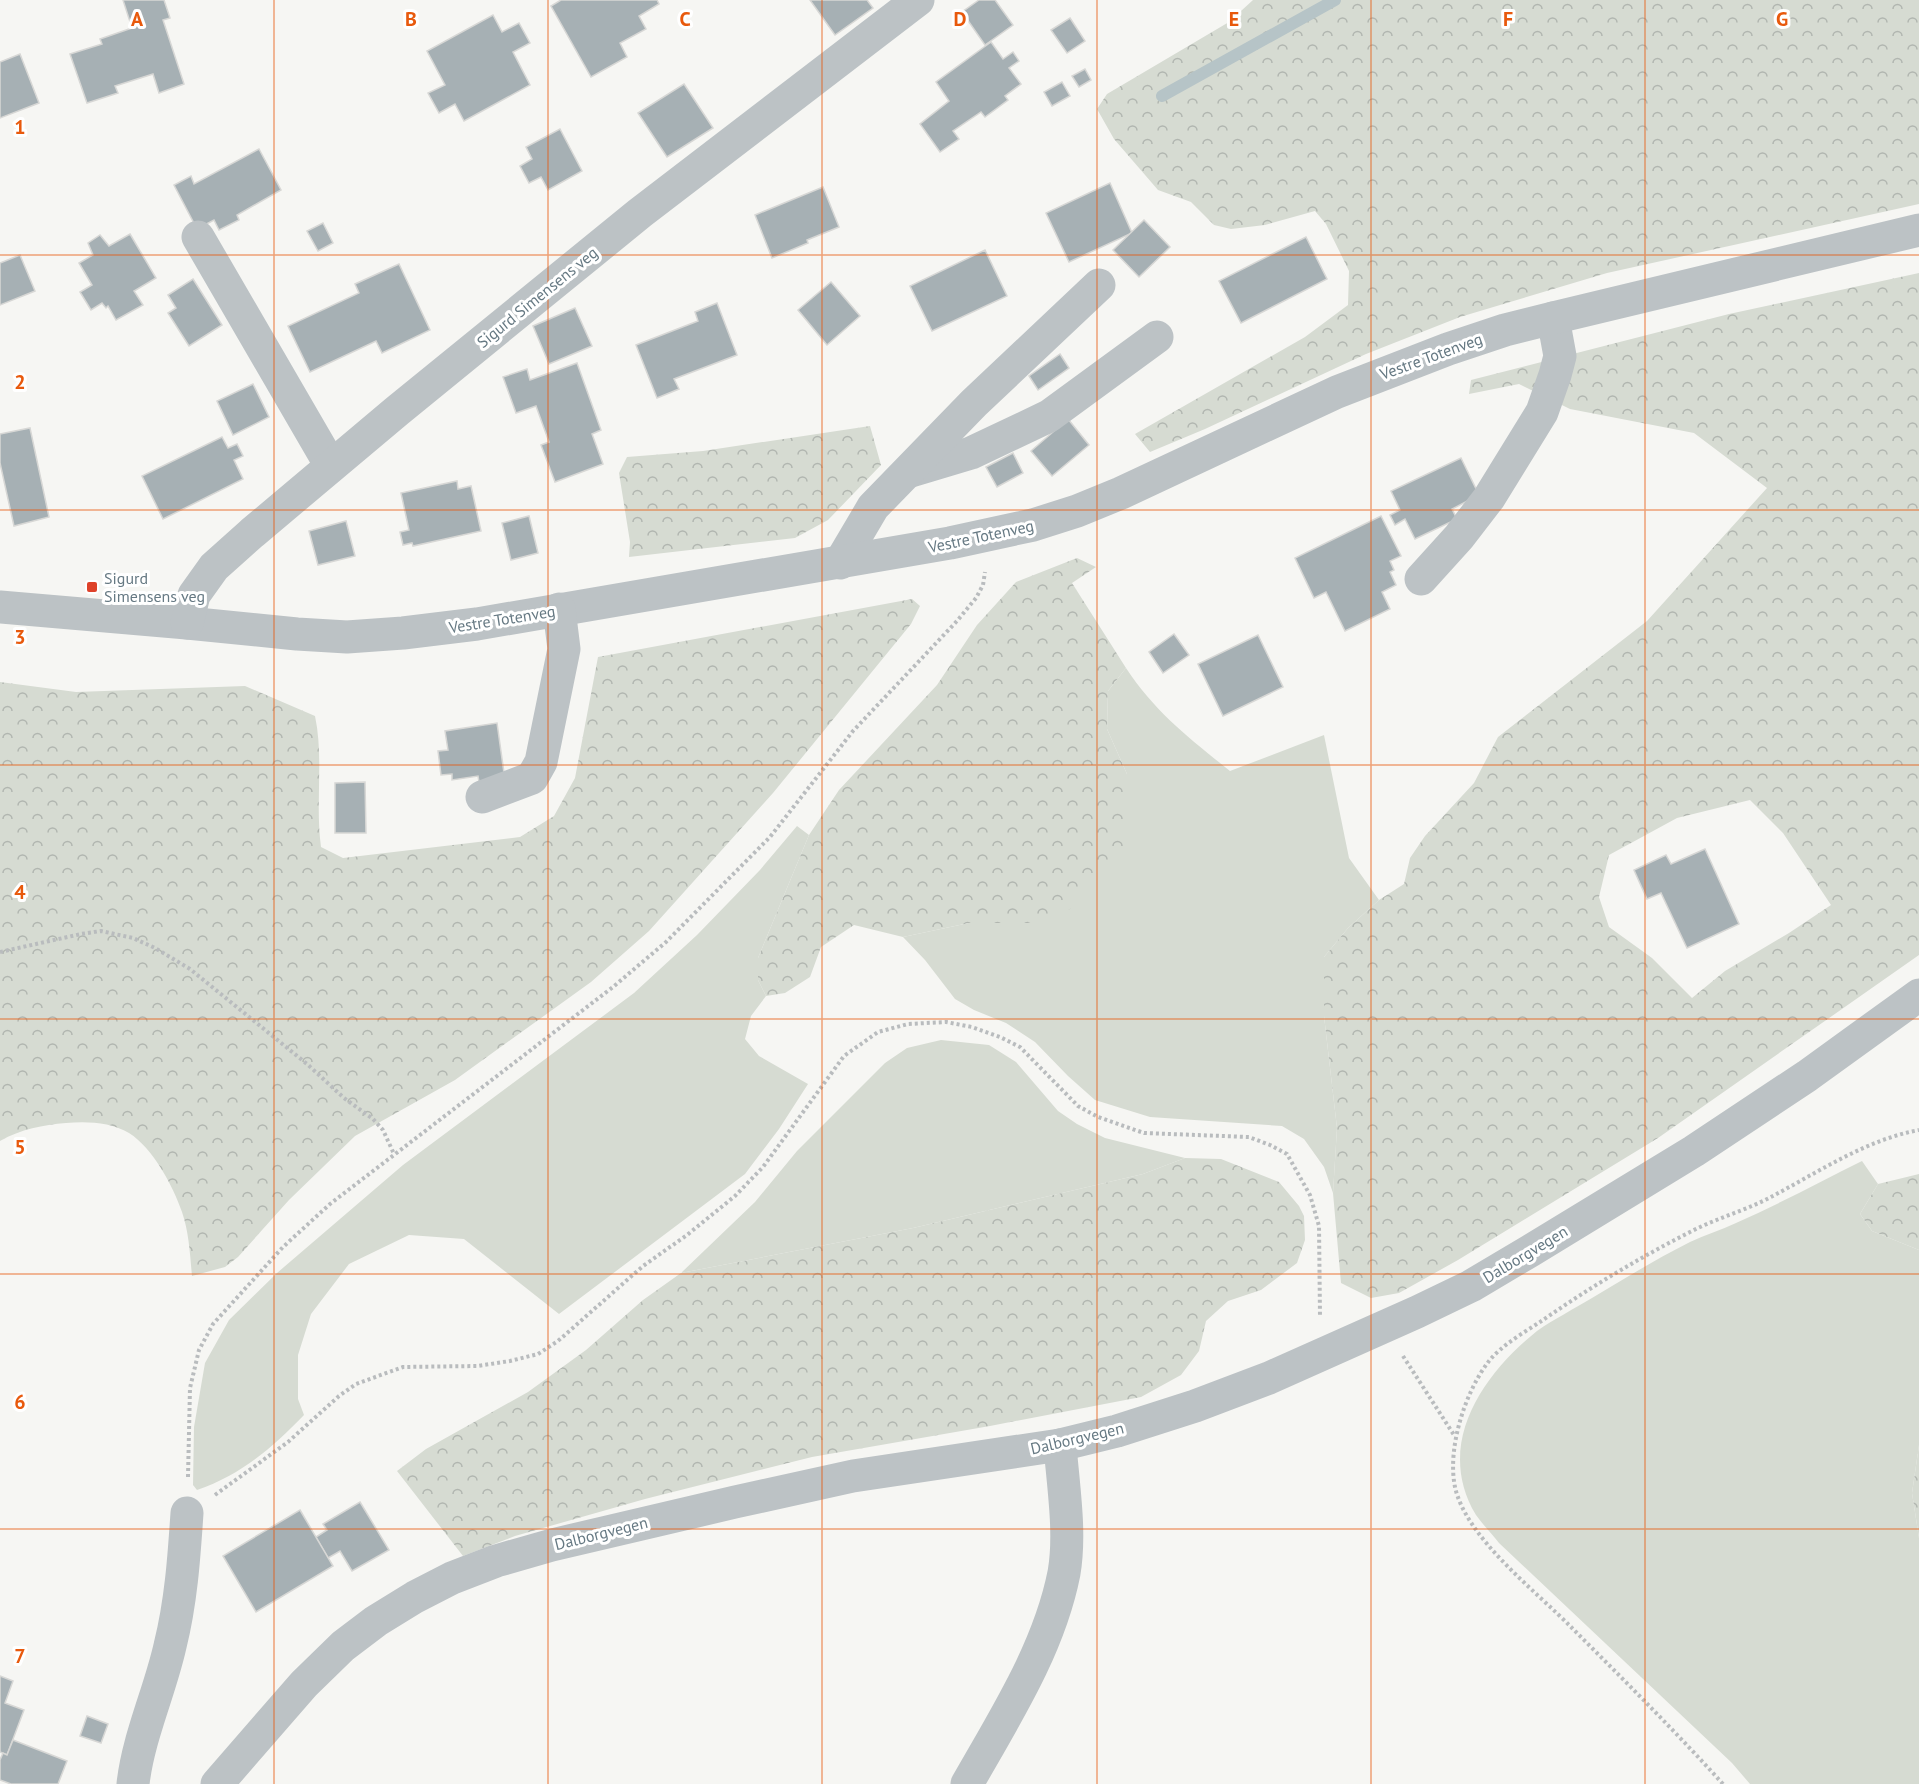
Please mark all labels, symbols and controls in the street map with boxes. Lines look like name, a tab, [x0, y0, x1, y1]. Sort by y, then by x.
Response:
text: A	[131, 6, 144, 32]
text: B	[405, 6, 417, 32]
text: C	[679, 6, 691, 32]
text: D	[954, 6, 967, 32]
text: E	[1229, 6, 1239, 32]
text: F	[1503, 6, 1513, 32]
text: G	[1776, 6, 1788, 32]
text: 1	[14, 114, 26, 140]
street label: Sigurd Simensens veg	[473, 242, 601, 352]
street label: Vestre Totenveg	[1376, 328, 1485, 384]
text: 2	[14, 369, 26, 395]
street label: Vestre Totenveg	[925, 515, 1036, 557]
place label: Sigurd Simensens veg	[104, 568, 205, 606]
marker: Sigurd Simensens veg	[85, 580, 99, 594]
street label: Vestre Totenveg	[446, 601, 557, 637]
text: 3	[14, 624, 26, 650]
text: 4	[14, 879, 26, 905]
text: 5	[14, 1134, 26, 1160]
street label: Dalborgvegen	[1479, 1221, 1571, 1287]
text: 6	[14, 1389, 26, 1415]
street label: Dalborgvegen	[1028, 1418, 1126, 1458]
street label: Dalborgvegen	[552, 1512, 650, 1554]
text: 7	[14, 1643, 26, 1669]

